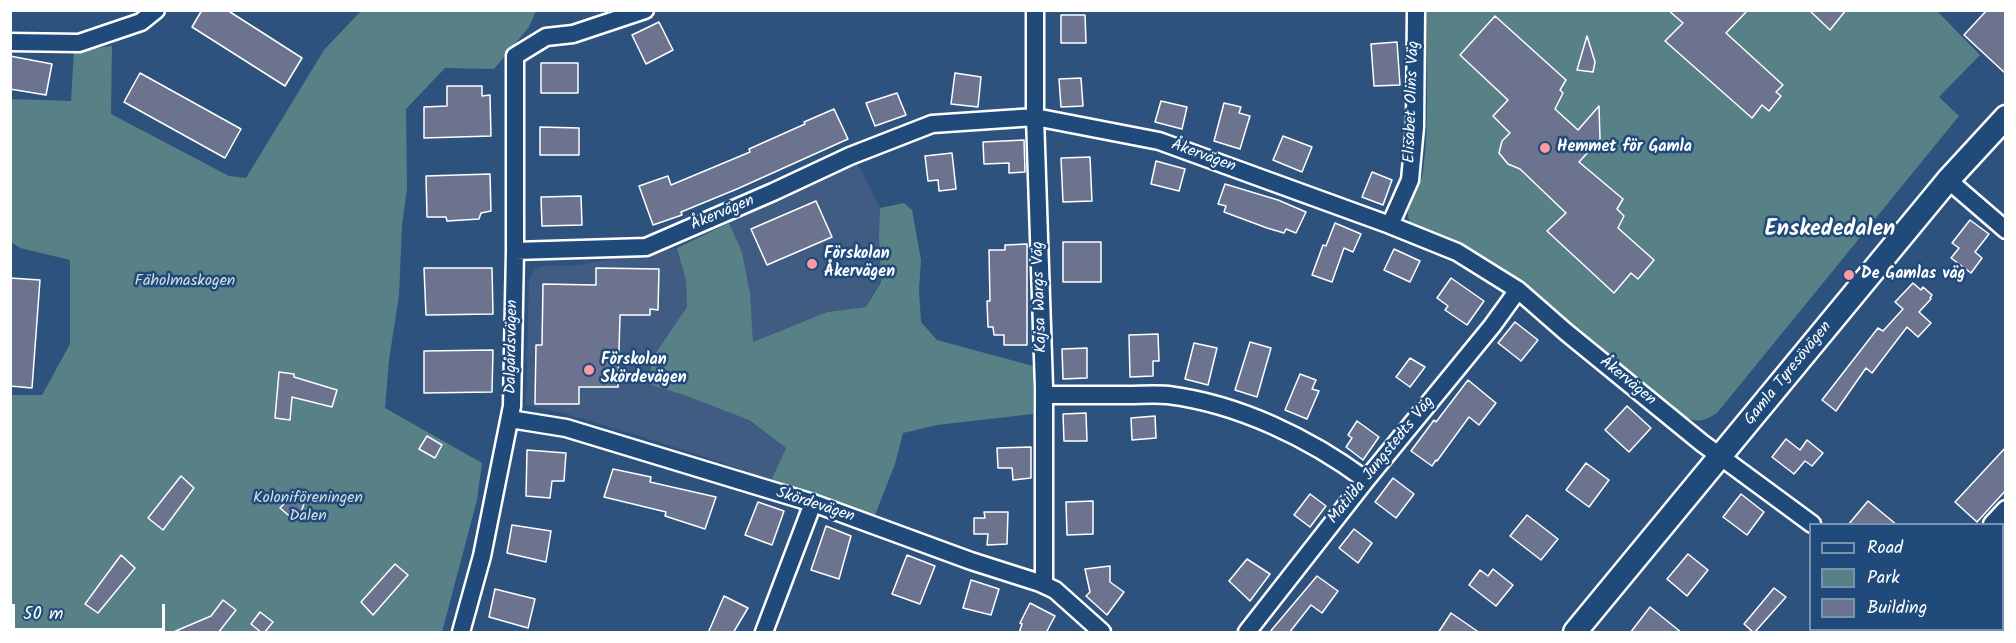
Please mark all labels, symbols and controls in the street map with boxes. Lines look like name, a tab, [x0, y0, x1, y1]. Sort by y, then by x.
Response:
street label: Elisabet Olins Väg	[1401, 40, 1425, 164]
street label: Åkervägen	[1168, 136, 1238, 178]
place label: Hemmet för Gamla	[1557, 138, 1692, 158]
marker: Hemmet för Gamla	[1538, 141, 1552, 155]
street label: Åkervägen	[688, 192, 758, 236]
district label: Enskededalen	[1765, 218, 1895, 244]
street label: Kajsa Wargs Väg	[1029, 241, 1053, 353]
place label: Förskolan Åkervägen	[824, 245, 895, 283]
marker: Förskolan Åkervägen	[805, 257, 819, 271]
place label: De Gamlas väg	[1861, 265, 1965, 285]
marker: De Gamlas väg	[1842, 268, 1856, 282]
park label: Fäholmaskogen	[135, 272, 235, 292]
street label: Dalgårdsvägen	[503, 300, 523, 394]
street label: Gamla Tyresövägen	[1741, 318, 1837, 430]
place label: Förskolan Skördevägen	[601, 351, 687, 389]
street label: Åkervägen	[1595, 353, 1659, 411]
marker: Förskolan Skördevägen	[582, 363, 596, 377]
street label: Matilda Jungstedts Väg	[1325, 393, 1439, 529]
street label: Skördevägen	[773, 484, 857, 528]
park label: Koloniföreningen Dalen	[253, 489, 363, 527]
legend	[1809, 523, 2004, 631]
text: Road	[1867, 534, 1903, 563]
text: Park	[1867, 564, 1900, 593]
scale bar	[15, 592, 168, 630]
text: Building	[1867, 594, 1927, 623]
text: 50 m	[23, 600, 63, 629]

